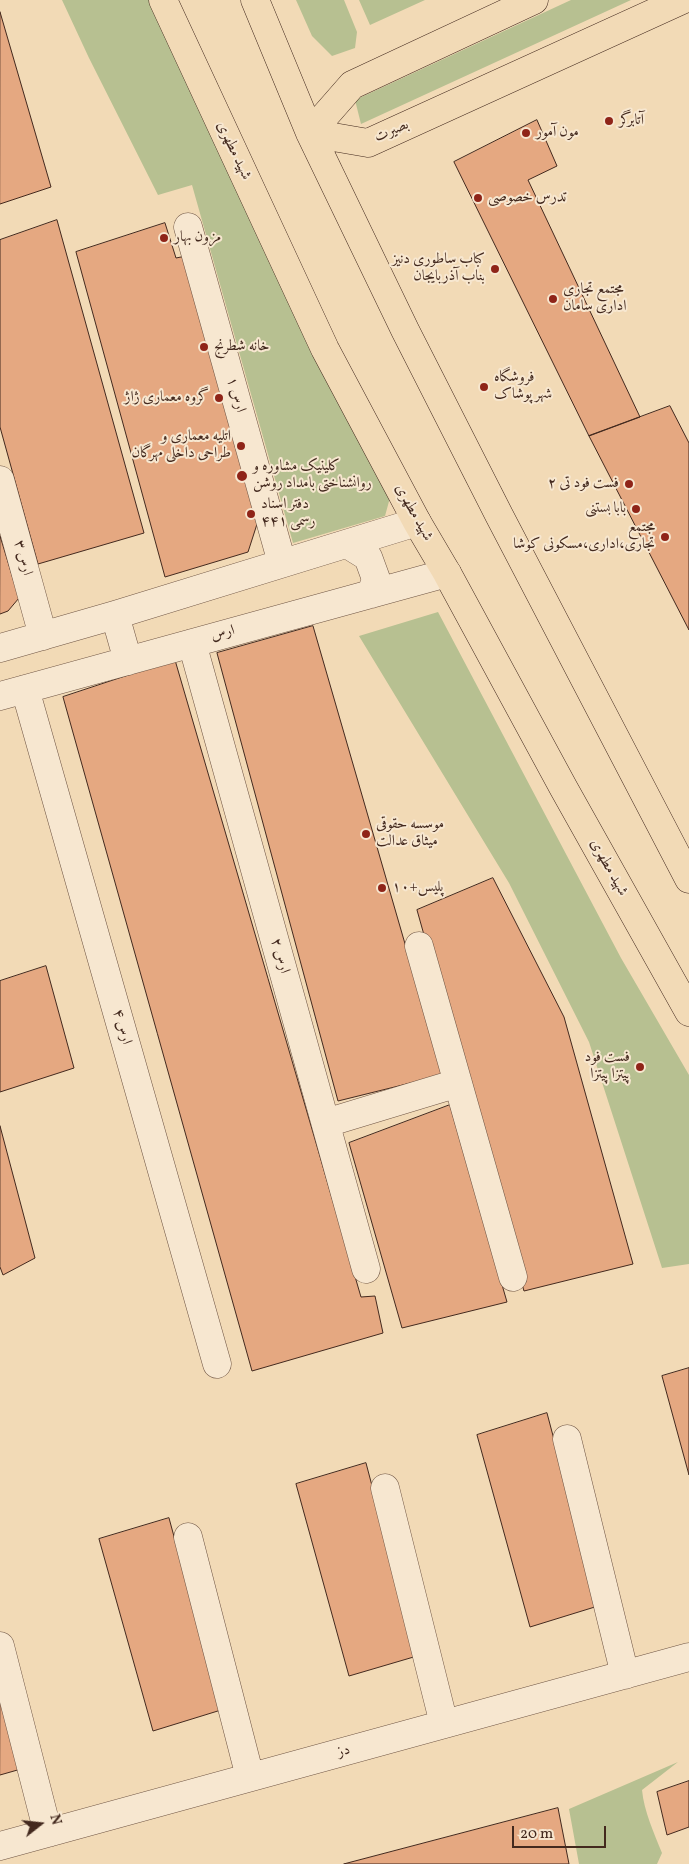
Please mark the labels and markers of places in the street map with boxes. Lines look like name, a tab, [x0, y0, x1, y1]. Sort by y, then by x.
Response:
place label: آتابرگر	[619, 112, 644, 130]
marker: آتابرگر	[603, 115, 615, 127]
place label: مون آمور	[536, 124, 579, 142]
marker: مون آمور	[520, 127, 532, 139]
place label: تدرس خصوصی	[488, 189, 566, 207]
marker: تدرس خصوصی	[472, 192, 484, 204]
place label: مزون بهار	[174, 229, 221, 247]
marker: مزون بهار	[158, 232, 170, 244]
place label: کباب ساطوری دنیز بناب آذربایجان	[392, 251, 485, 286]
marker: کباب ساطوری دنیز بناب آذربایجان	[489, 263, 501, 275]
place label: مجتمع تجاری اداری سامان	[563, 281, 627, 316]
marker: مجتمع تجاری اداری سامان	[547, 293, 559, 305]
place label: خانه شطرنج	[214, 338, 270, 356]
marker: خانه شطرنج	[198, 341, 210, 353]
place label: فروشگاه شهر پوشاک	[494, 369, 552, 404]
marker: فروشگاه شهر پوشاک	[478, 381, 490, 393]
place label: گروه معماری ژاژ	[124, 389, 209, 407]
marker: گروه معماری ژاژ	[213, 392, 225, 404]
place label: اتلیه معماری و طراحی داخلی مهرگان	[132, 428, 231, 463]
marker: اتلیه معماری و طراحی داخلی مهرگان	[235, 440, 247, 452]
place label: کلینیک مشاوره و روانشناختی بامداد روشن	[253, 458, 372, 493]
marker: کلینیک مشاوره و روانشناختی بامداد روشن	[235, 469, 249, 483]
place label: فست فود تی ۲	[548, 475, 619, 493]
marker: فست فود تی ۲	[623, 478, 635, 490]
place label: دفتر اسناد رسمی ۴۴۱	[261, 496, 316, 531]
place label: بابا بستنی	[585, 500, 626, 518]
marker: بابا بستنی	[630, 503, 642, 515]
marker: دفتر اسناد رسمی ۴۴۱	[245, 508, 257, 520]
place label: مجتمع تجاری،اداری،مسکونی کوشا	[513, 519, 655, 554]
marker: مجتمع تجاری،اداری،مسکونی کوشا	[659, 531, 671, 543]
place label: موسسه حقوقی میثاق عدالت	[376, 816, 444, 851]
marker: موسسه حقوقی میثاق عدالت	[360, 828, 372, 840]
place label: پلیس+۱۰	[392, 879, 443, 897]
marker: پلیس+۱۰	[376, 882, 388, 894]
place label: فست فود پیتزا پیتزا	[584, 1049, 630, 1084]
marker: فست فود پیتزا پیتزا	[634, 1061, 646, 1073]

